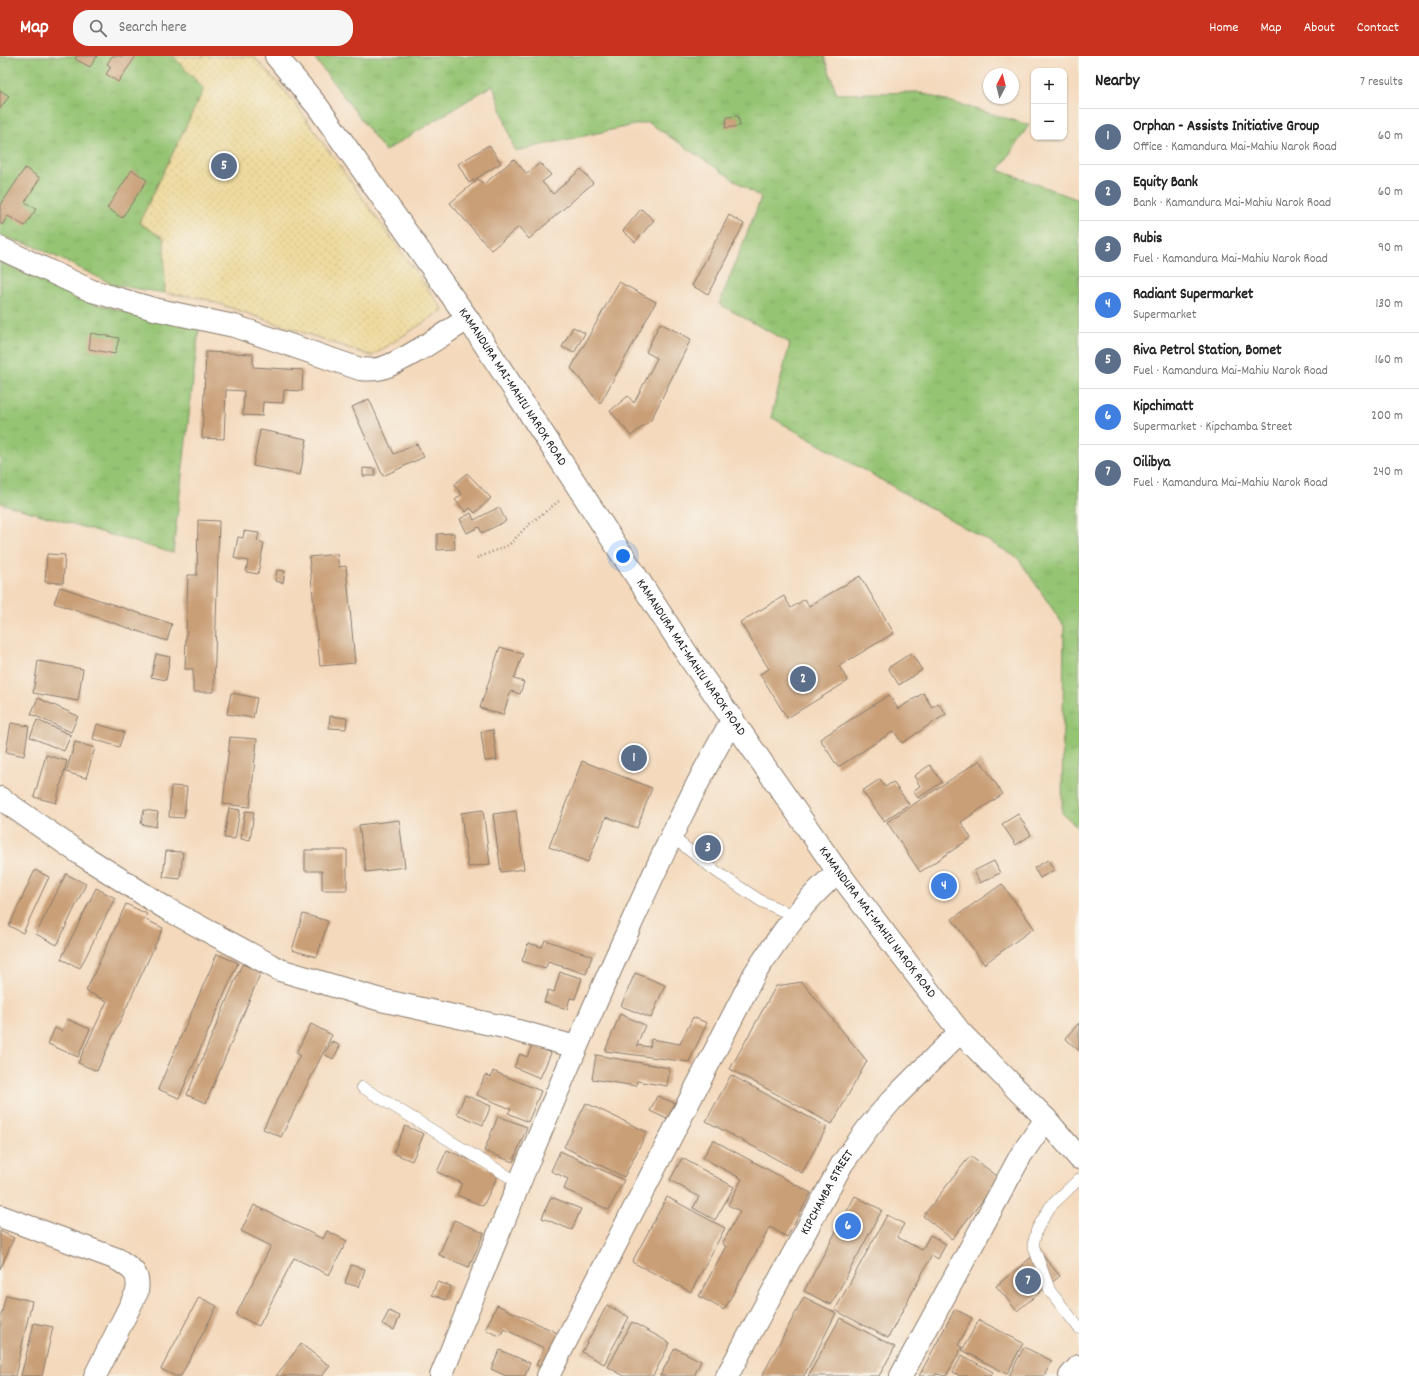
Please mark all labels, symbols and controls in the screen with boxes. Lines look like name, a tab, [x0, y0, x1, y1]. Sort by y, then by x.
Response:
search box	[73, 10, 353, 46]
text: Map	[20, 15, 49, 42]
icon: search	[87, 17, 109, 39]
text: Search here	[119, 17, 187, 39]
text: Home	[1209, 18, 1238, 38]
text: Map	[1260, 18, 1282, 38]
text: About	[1304, 18, 1335, 38]
text: Contact	[1357, 18, 1399, 38]
north arrow	[983, 68, 1019, 104]
map controls	[1031, 68, 1067, 140]
button: +	[1031, 68, 1067, 104]
text: Nearby	[1095, 70, 1139, 94]
text: 7 results	[1360, 73, 1403, 92]
button: −	[1031, 104, 1067, 140]
text: Orphan - Assists Initiative Group	[1133, 116, 1320, 138]
text: 1	[1107, 127, 1109, 146]
text: 60 m	[1378, 127, 1403, 146]
text: Office · Kamandura Mai-Mahiu Narok Road	[1133, 138, 1337, 157]
pin: 5	[211, 151, 237, 181]
text: Equity Bank	[1133, 172, 1198, 194]
text: 2	[1105, 183, 1111, 202]
text: 60 m	[1378, 183, 1403, 202]
text: Bank · Kamandura Mai-Mahiu Narok Road	[1133, 194, 1331, 213]
text: Rubis	[1133, 228, 1162, 250]
text: 3	[1105, 239, 1111, 258]
text: 90 m	[1378, 239, 1403, 258]
text: Fuel · Kamandura Mai-Mahiu Narok Road	[1133, 250, 1328, 269]
text: Radiant Supermarket	[1133, 284, 1253, 306]
text: 4	[1105, 295, 1111, 314]
text: 130 m	[1375, 295, 1403, 314]
street label: KAMANDURA MAI-MAHIU NAROK ROAD	[454, 304, 571, 470]
text: Supermarket	[1133, 306, 1197, 325]
text: Riva Petrol Station, Bomet	[1133, 340, 1282, 362]
text: 5	[1105, 351, 1111, 370]
text: 160 m	[1375, 351, 1403, 370]
text: Fuel · Kamandura Mai-Mahiu Narok Road	[1133, 362, 1328, 381]
text: Kipchimatt	[1133, 396, 1194, 418]
text: 6	[1105, 407, 1111, 426]
text: 200 m	[1371, 407, 1403, 426]
text: Supermarket · Kipchamba Street	[1133, 418, 1292, 437]
text: Oilibya	[1133, 452, 1170, 474]
text: 7	[1106, 463, 1110, 482]
text: 240 m	[1373, 463, 1403, 482]
text: Fuel · Kamandura Mai-Mahiu Narok Road	[1133, 474, 1328, 493]
your location	[613, 546, 633, 566]
street label: KAMANDURA MAI-MAHIU NAROK ROAD	[631, 575, 751, 740]
pin: 2	[790, 664, 816, 694]
pin: 1	[621, 743, 647, 773]
pin: 3	[695, 833, 721, 863]
street label: KAMANDURA MAI-MAHIU NAROK ROAD	[814, 843, 941, 1003]
pin: 4	[931, 871, 957, 901]
street label: KIPCHAMBA STREET	[796, 1146, 858, 1238]
pin: 6	[835, 1211, 861, 1241]
pin: 7	[1015, 1266, 1041, 1296]

